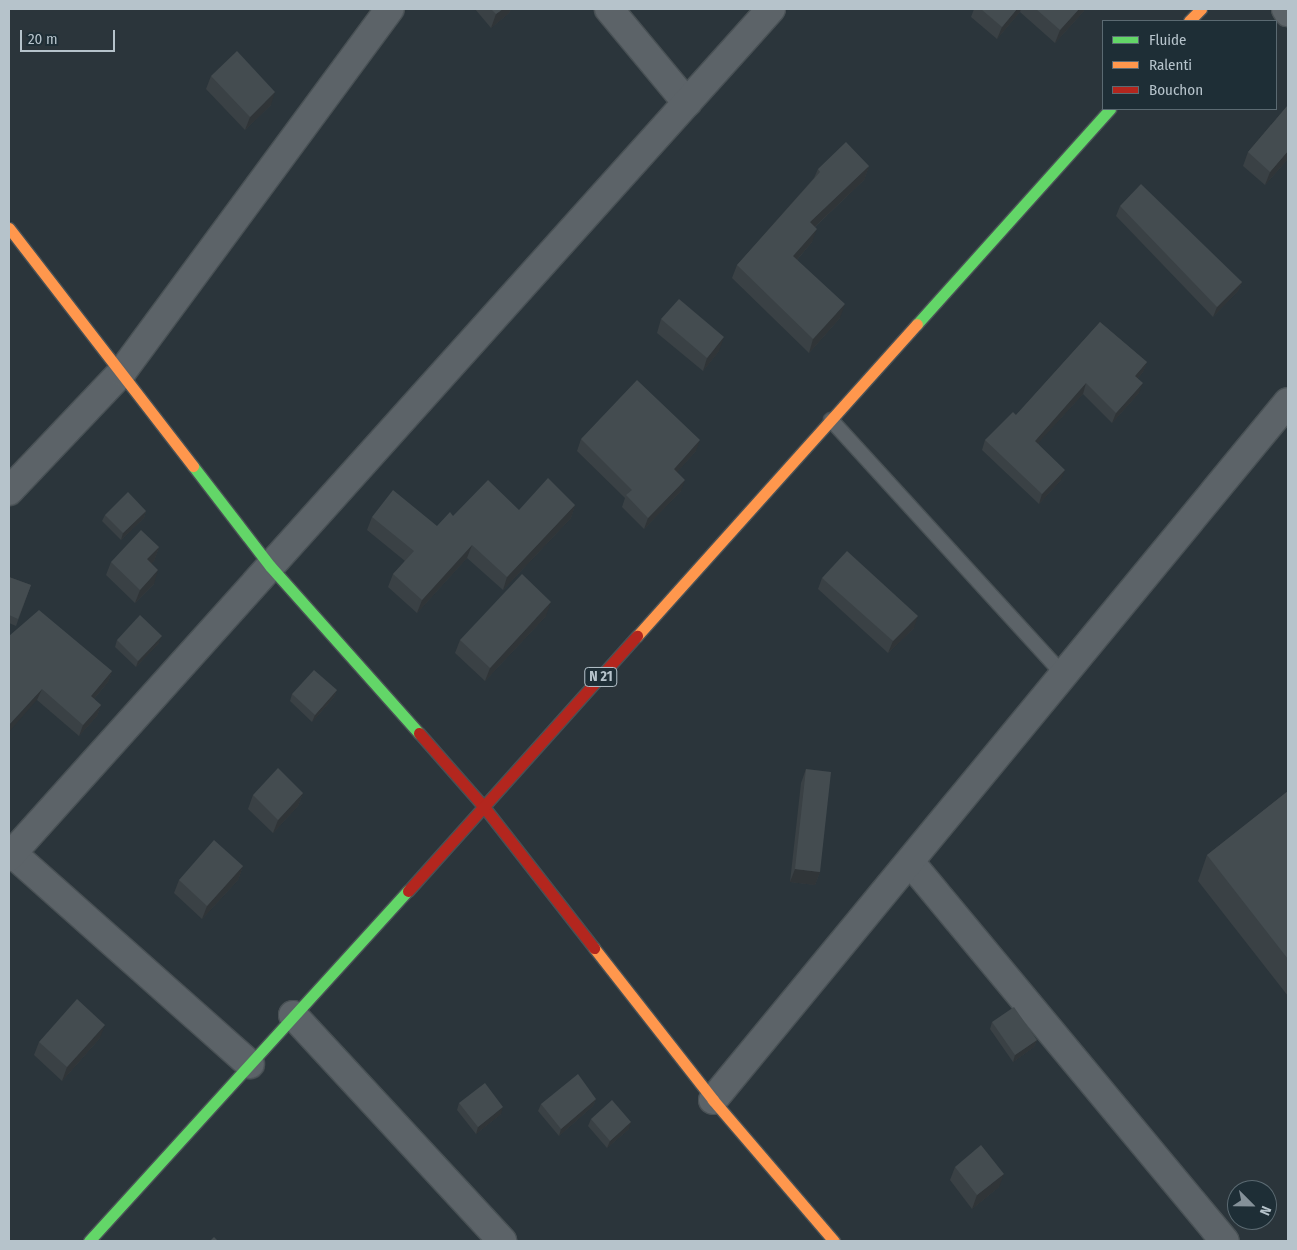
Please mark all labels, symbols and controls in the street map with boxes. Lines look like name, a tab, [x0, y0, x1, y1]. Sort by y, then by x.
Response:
scale bar	[22, 20, 118, 52]
legend	[1102, 20, 1277, 110]
text: 20 m	[28, 30, 58, 48]
text: Fluide	[1149, 31, 1186, 49]
text: Ralenti	[1149, 56, 1192, 74]
text: Bouchon	[1149, 81, 1203, 99]
road number: N 21	[584, 666, 618, 689]
north arrow	[1227, 1180, 1277, 1230]
text: N	[1256, 1203, 1275, 1218]

